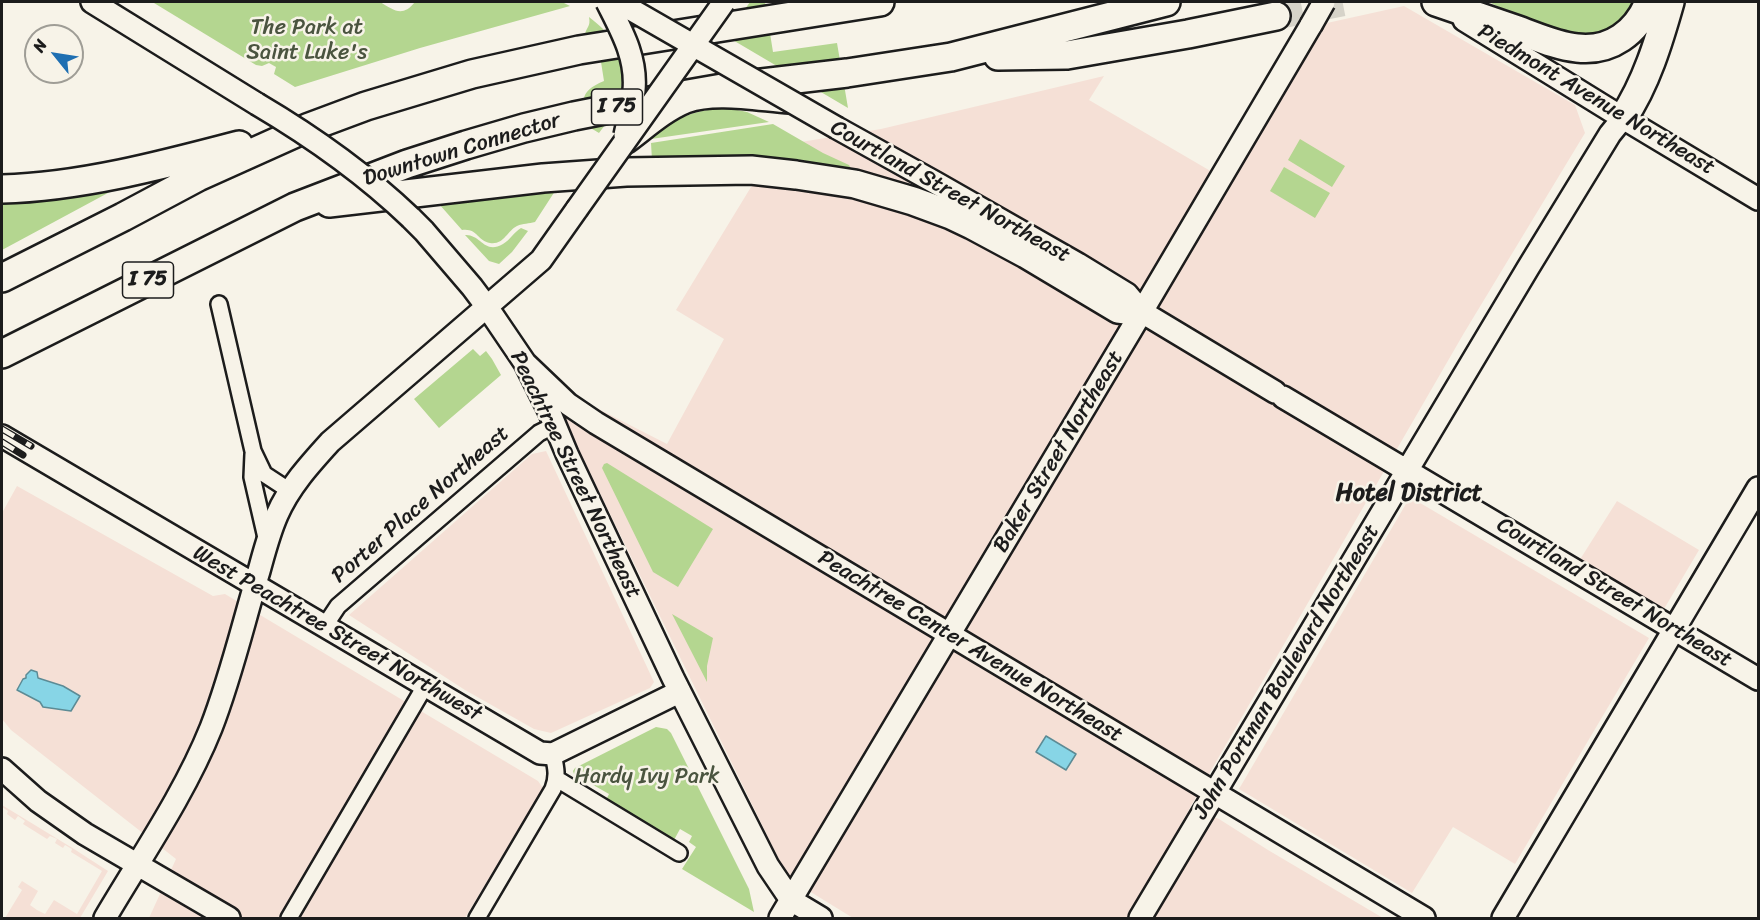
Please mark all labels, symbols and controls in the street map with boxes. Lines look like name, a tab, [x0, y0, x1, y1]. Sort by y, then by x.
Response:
park label: The Park at Saint Luke's	[246, 15, 368, 66]
street label: Piedmont Avenue Northeast	[1473, 19, 1719, 181]
north arrow	[24, 24, 84, 84]
text: N	[24, 34, 55, 58]
road number: I 75	[592, 89, 642, 125]
street label: Downtown Connector	[360, 107, 564, 193]
street label: Courtland Street Northeast	[825, 115, 1075, 269]
road number: I 75	[122, 262, 174, 298]
street label: Baker Street Northeast	[988, 346, 1130, 558]
street label: Peachtree Street Northeast	[504, 347, 646, 603]
street label: Porter Place Northeast	[327, 421, 515, 589]
district label: Hotel District	[1336, 480, 1482, 508]
street label: Courtland Street Northeast	[1491, 512, 1737, 674]
street label: John Portman Boulevard Northeast	[1188, 520, 1386, 824]
street label: West Peachtree Street Northwest	[188, 540, 486, 728]
street label: Peachtree Center Avenue Northeast	[813, 545, 1127, 749]
park label: Hardy Ivy Park	[574, 764, 720, 790]

